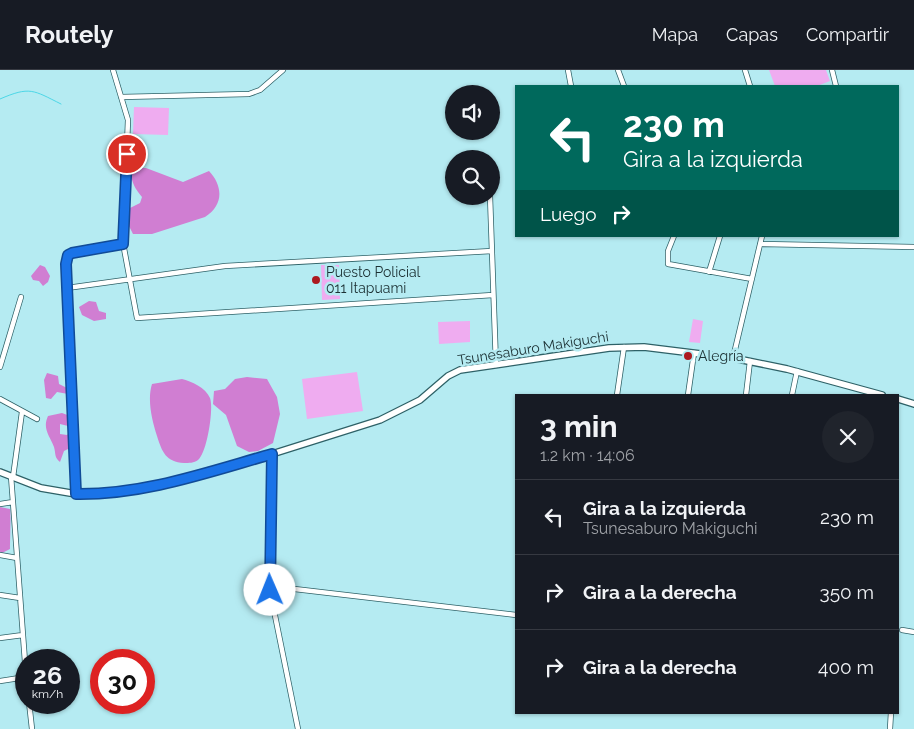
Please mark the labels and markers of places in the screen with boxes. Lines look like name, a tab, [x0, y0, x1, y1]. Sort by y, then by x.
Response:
pin	[106, 133, 148, 175]
place label: Puesto Policial 011 Itapuami	[326, 264, 421, 296]
marker: Puesto Policial 011 Itapuami	[310, 274, 322, 286]
place label: Alegría	[698, 348, 744, 364]
marker: Alegría	[682, 350, 694, 362]

